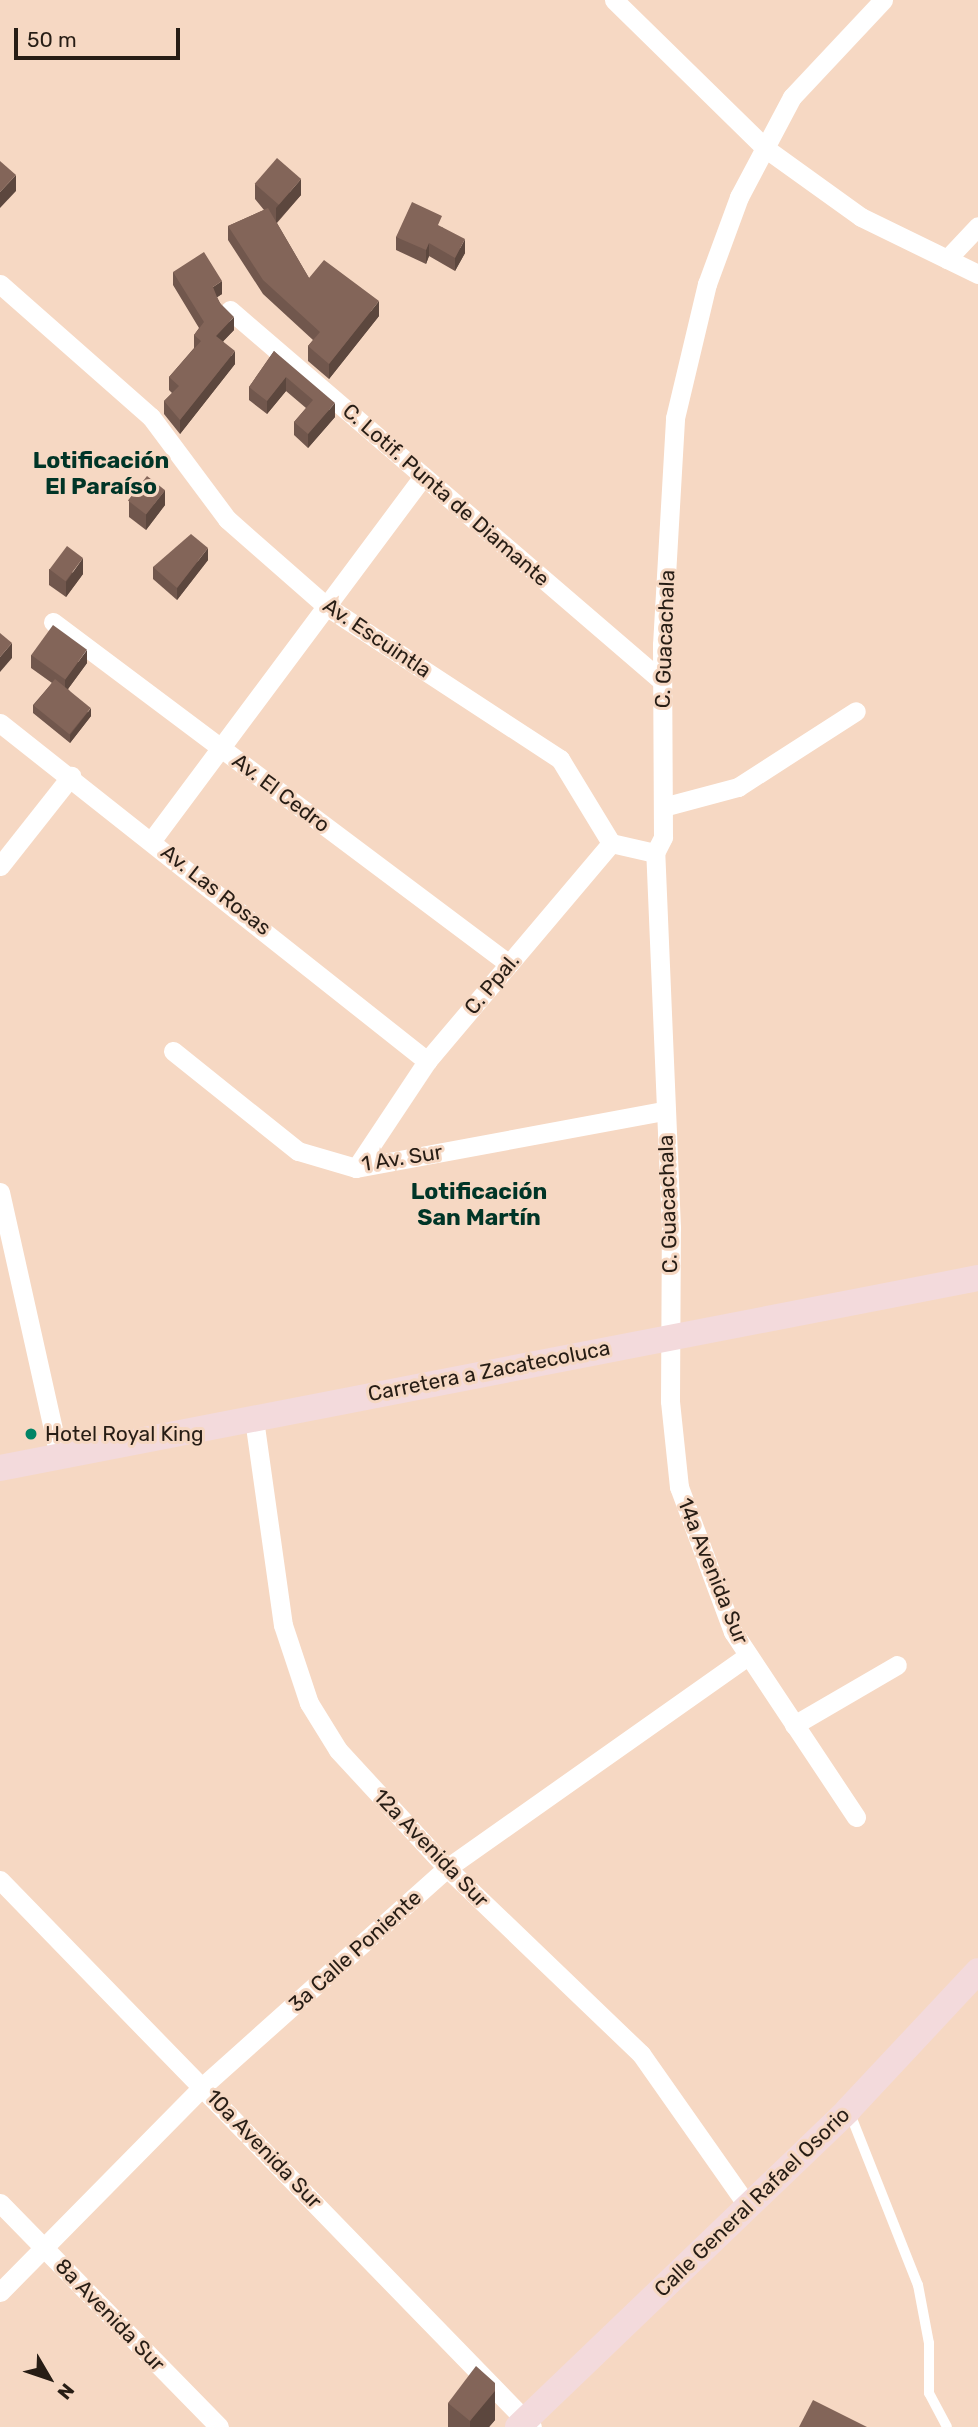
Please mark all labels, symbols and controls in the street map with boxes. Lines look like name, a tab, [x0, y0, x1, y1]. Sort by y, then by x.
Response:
scale bar	[18, 14, 184, 58]
text: 50 m	[27, 27, 77, 52]
street label: C. Lotif. Punta de Diamante	[337, 398, 555, 592]
district label: Lotificación El Paraíso	[33, 446, 169, 500]
street label: C. Guacachala	[650, 569, 680, 709]
street label: Av. Escuintla	[318, 593, 436, 683]
street label: Av. El Cedro	[227, 748, 335, 838]
street label: Av. Las Rosas	[156, 839, 276, 941]
street label: C. Ppal.	[459, 948, 525, 1020]
street label: C. Guacachala	[653, 1134, 683, 1274]
street label: 1 Av. Sur	[359, 1139, 445, 1177]
district label: Lotificación San Martín	[411, 1177, 547, 1231]
street label: Carretera a Zacatecoluca	[366, 1335, 612, 1407]
place label: Hotel Royal King	[45, 1421, 203, 1447]
marker: Hotel Royal King	[23, 1426, 39, 1442]
street label: 14a Avenida Sur	[672, 1494, 754, 1648]
street label: 12a Avenida Sur	[368, 1783, 494, 1913]
street label: 3a Calle Poniente	[284, 1885, 426, 2017]
street label: 10a Avenida Sur	[201, 2084, 327, 2214]
street label: Calle General Rafael Osorio	[649, 2102, 855, 2302]
street label: 8a Avenida Sur	[50, 2253, 170, 2377]
north arrow	[14, 2343, 84, 2413]
text: N	[52, 2379, 79, 2404]

